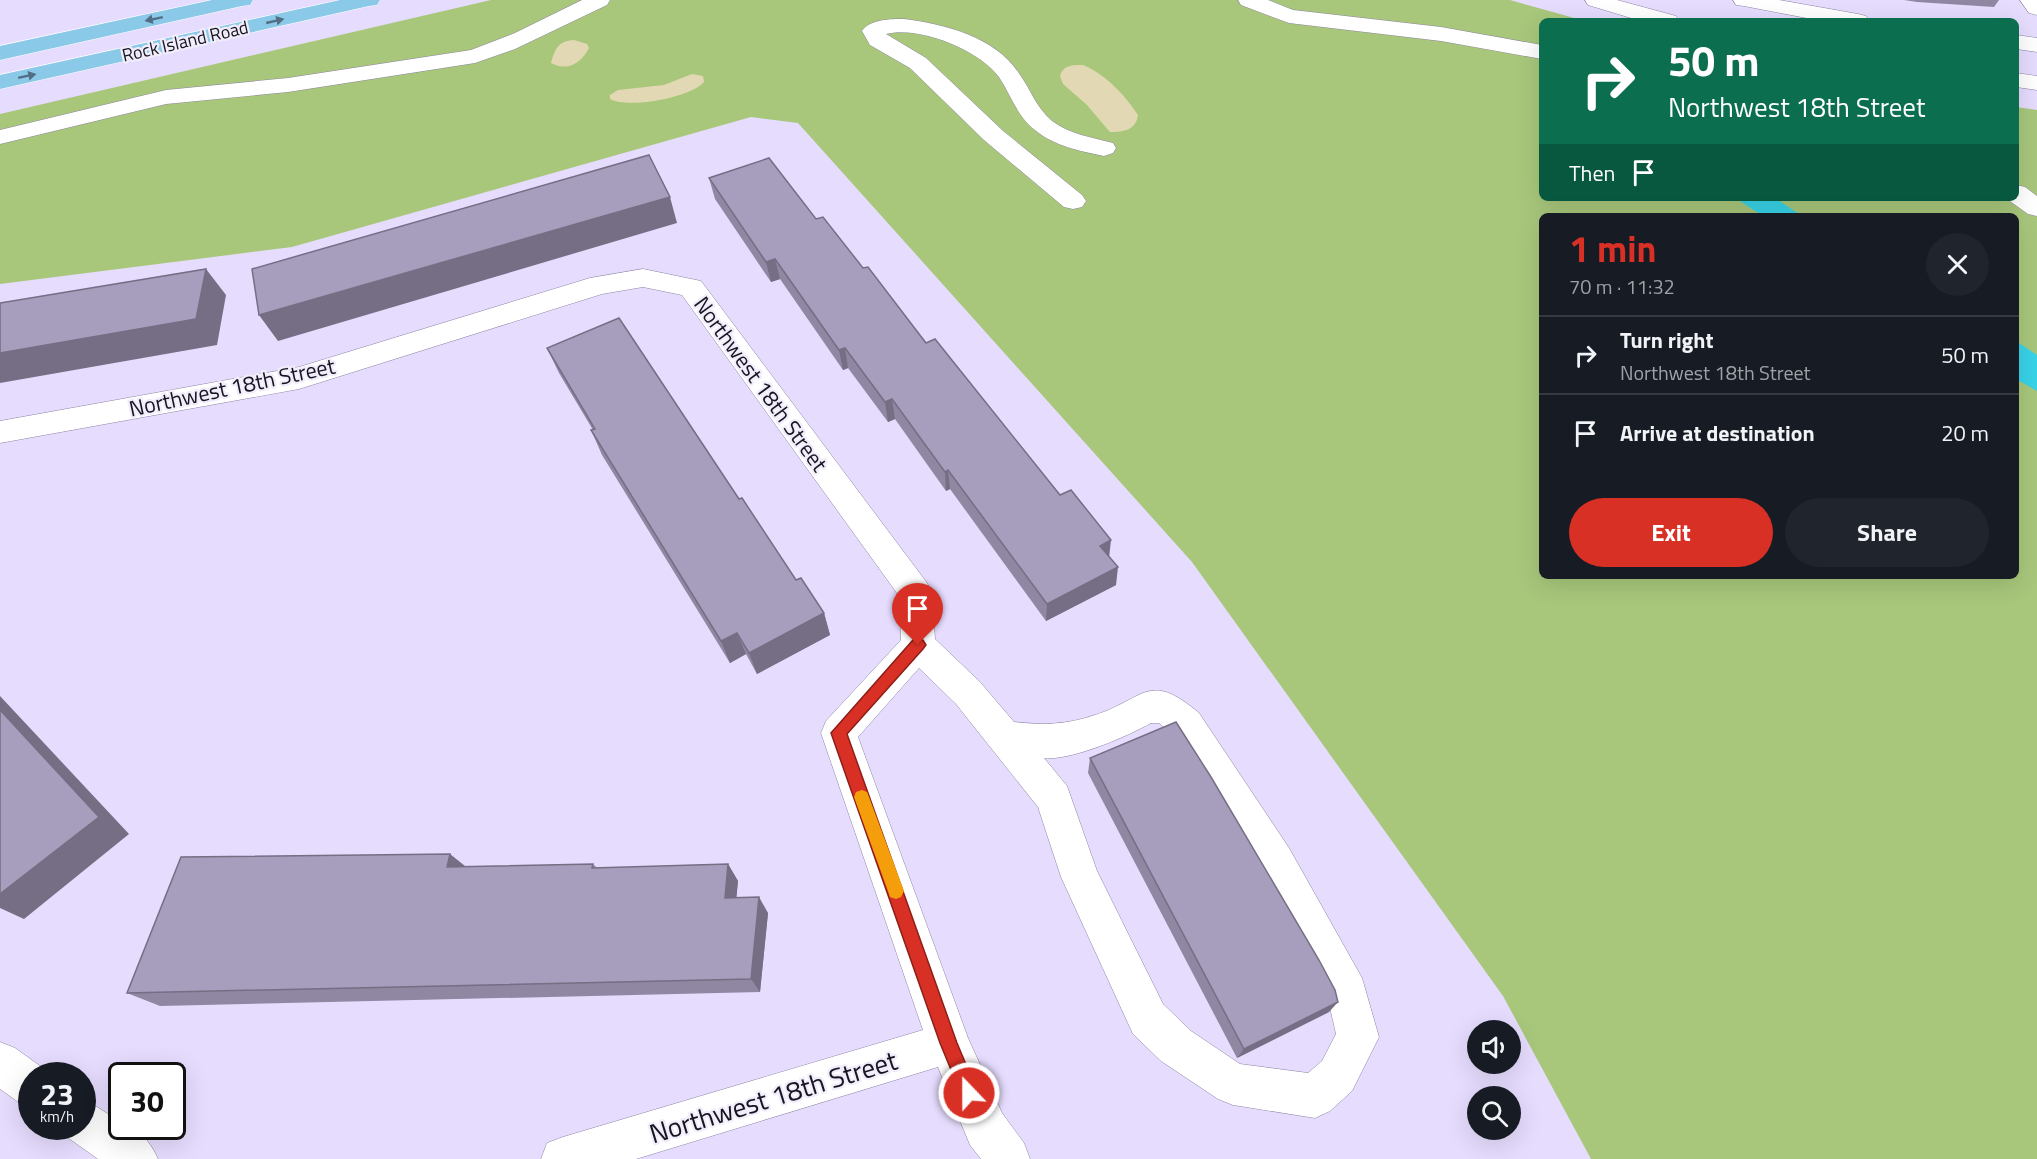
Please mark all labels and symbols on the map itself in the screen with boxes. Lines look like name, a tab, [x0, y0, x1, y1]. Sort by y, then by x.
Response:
street label: Rock Island Road	[119, 13, 251, 69]
one-way arrow	[144, 15, 163, 25]
one-way arrow	[265, 16, 284, 25]
one-way arrow	[18, 71, 37, 80]
street label: Northwest 18th Street	[686, 289, 837, 479]
street label: Northwest 18th Street	[126, 349, 338, 425]
pin	[892, 583, 943, 645]
street label: Northwest 18th Street	[644, 1039, 903, 1153]
position arrow	[937, 1061, 1001, 1125]
speed limit sign: 30	[108, 1062, 186, 1140]

